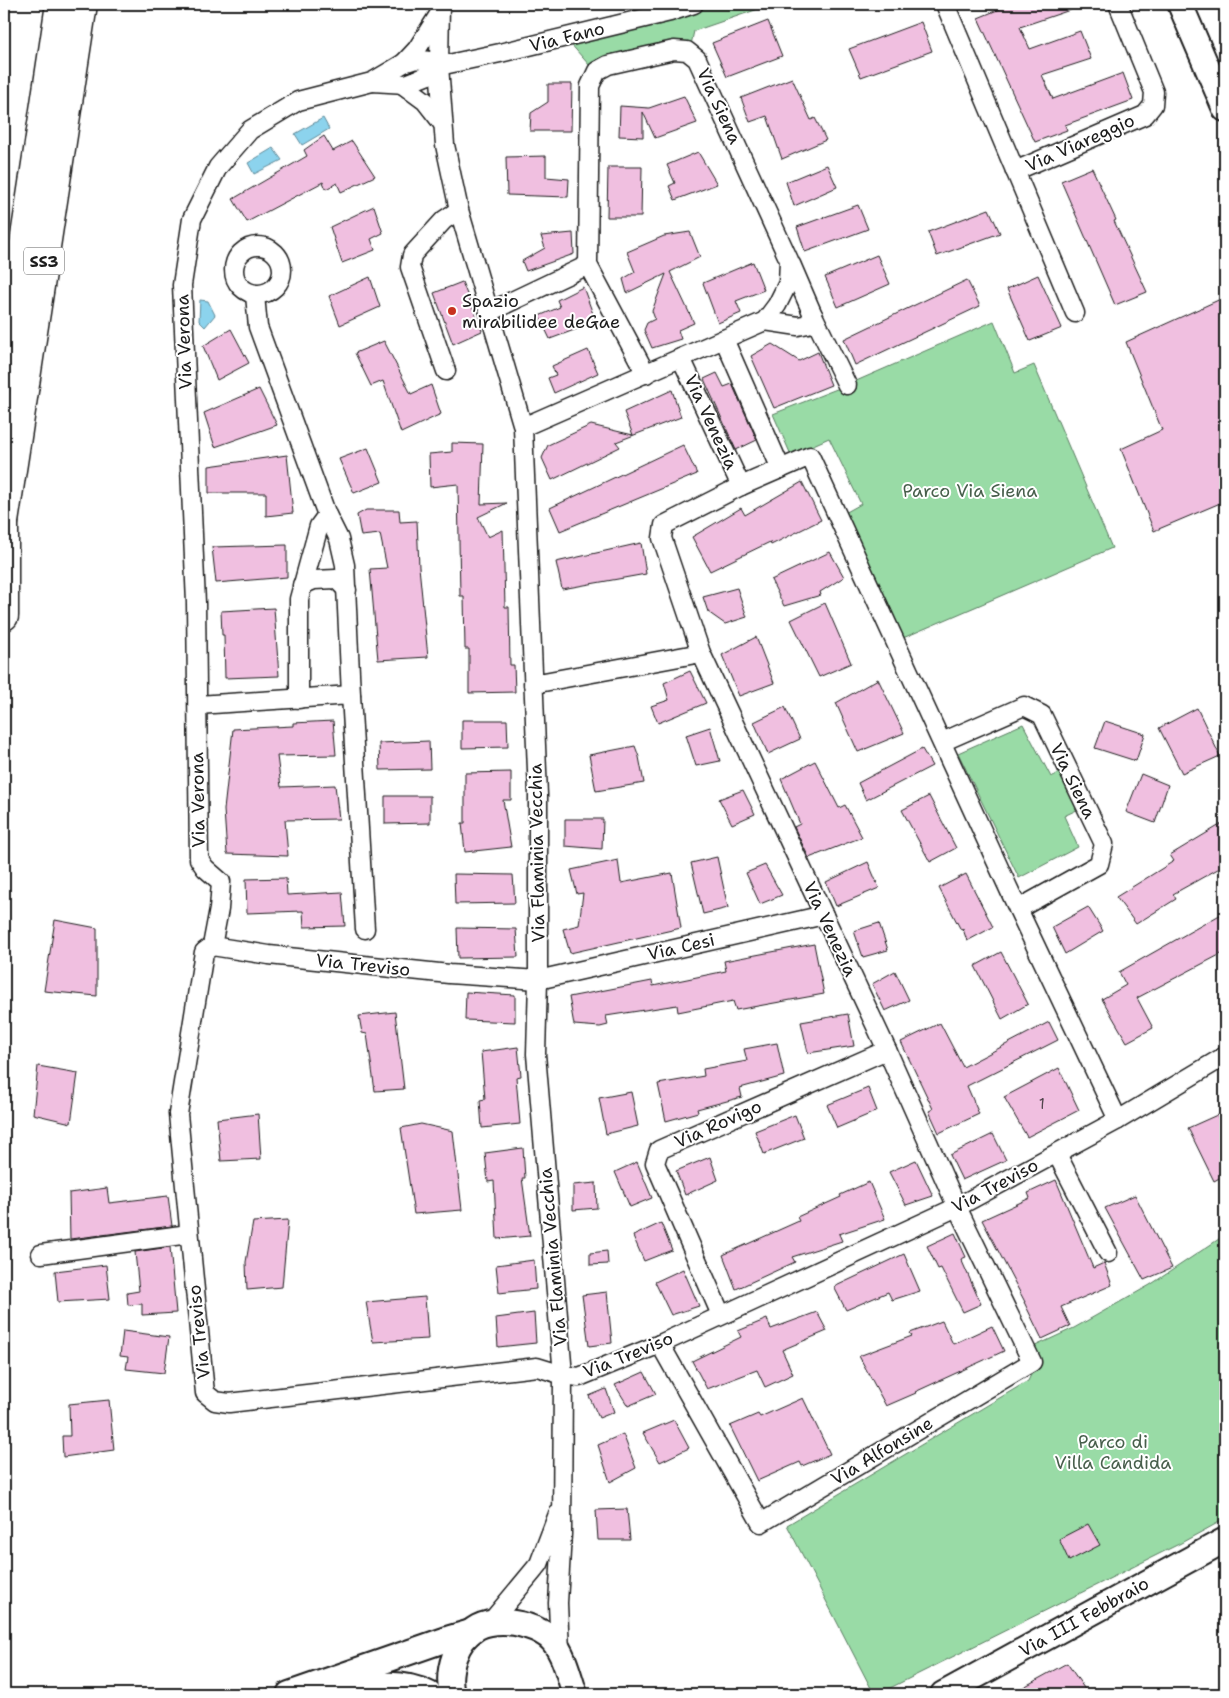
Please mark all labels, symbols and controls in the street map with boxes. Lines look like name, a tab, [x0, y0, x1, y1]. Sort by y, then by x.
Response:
street label: Via Fano	[527, 16, 607, 58]
street label: Via Siena	[691, 64, 747, 148]
street label: Via Viareggio	[1022, 108, 1138, 178]
road number: SS3	[24, 248, 64, 274]
place label: Spazio mirabilidee deGae	[462, 289, 620, 334]
street label: Via Verona	[170, 294, 198, 390]
marker: Spazio mirabilidee deGae	[446, 305, 458, 317]
street label: Via Venezia	[679, 371, 743, 473]
park label: Parco Via Siena	[903, 479, 1037, 503]
street label: Via Siena	[1044, 739, 1102, 823]
street label: Via Verona	[185, 752, 211, 848]
street label: Via Flaminia Vecchia	[523, 763, 551, 943]
street label: Via Venezia	[798, 878, 862, 980]
street label: Via Cesi	[645, 928, 717, 966]
street label: Via Treviso	[315, 948, 411, 982]
street label: Via Rovigo	[671, 1094, 765, 1154]
house number: 1	[1039, 1094, 1045, 1114]
street label: Via Treviso	[947, 1153, 1043, 1219]
street label: Via Flaminia Vecchia	[533, 1167, 573, 1347]
street label: Via Treviso	[182, 1284, 216, 1380]
street label: Via Treviso	[579, 1326, 677, 1384]
street label: Via Alfonsine	[827, 1411, 937, 1491]
park label: Parco di Villa Candida	[1055, 1430, 1172, 1475]
street label: Via III Febbraio	[1015, 1571, 1153, 1663]

